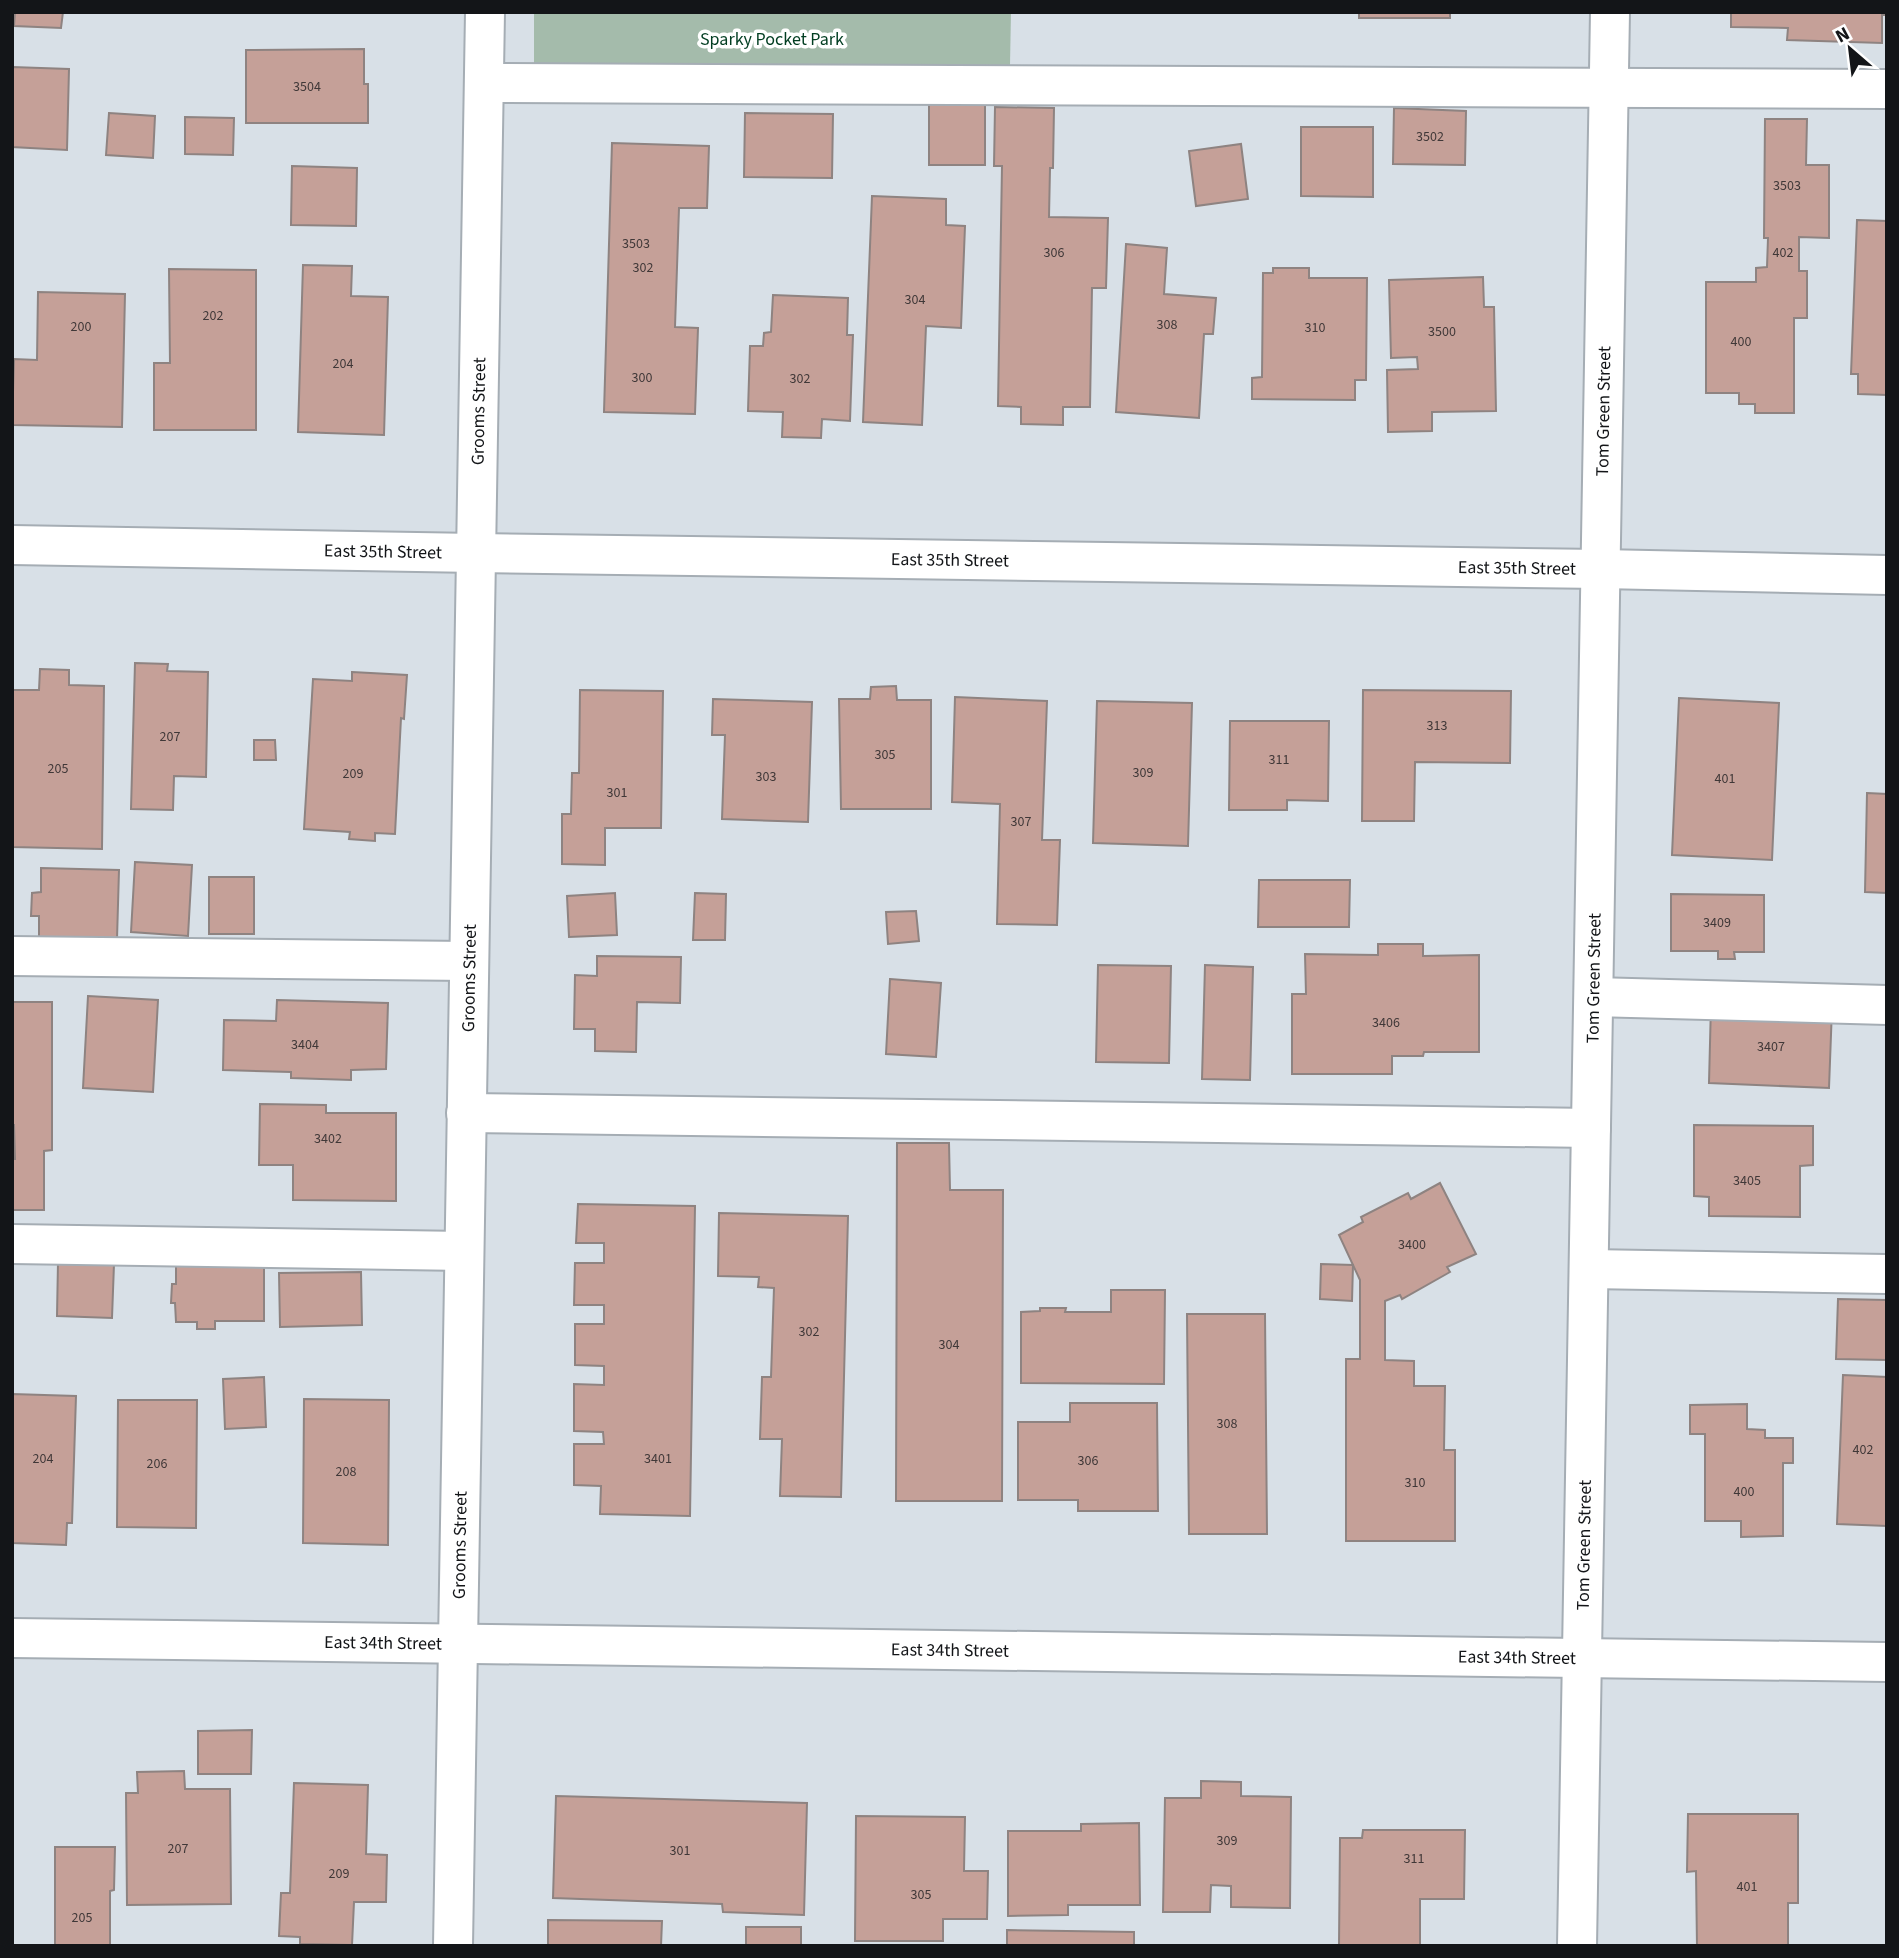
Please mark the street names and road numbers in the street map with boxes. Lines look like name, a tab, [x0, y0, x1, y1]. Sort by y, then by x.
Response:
street label: Tom Green Street	[1590, 346, 1617, 477]
street label: Grooms Street	[465, 357, 492, 465]
street label: East 35th Street	[324, 538, 442, 565]
street label: East 35th Street	[891, 546, 1009, 573]
street label: East 35th Street	[1458, 554, 1576, 581]
street label: Tom Green Street	[1580, 913, 1607, 1044]
street label: Grooms Street	[456, 924, 482, 1032]
street label: Tom Green Street	[1570, 1480, 1597, 1610]
street label: Grooms Street	[446, 1491, 473, 1599]
street label: East 34th Street	[324, 1629, 442, 1656]
street label: East 34th Street	[891, 1637, 1009, 1663]
street label: East 34th Street	[1458, 1644, 1576, 1671]

